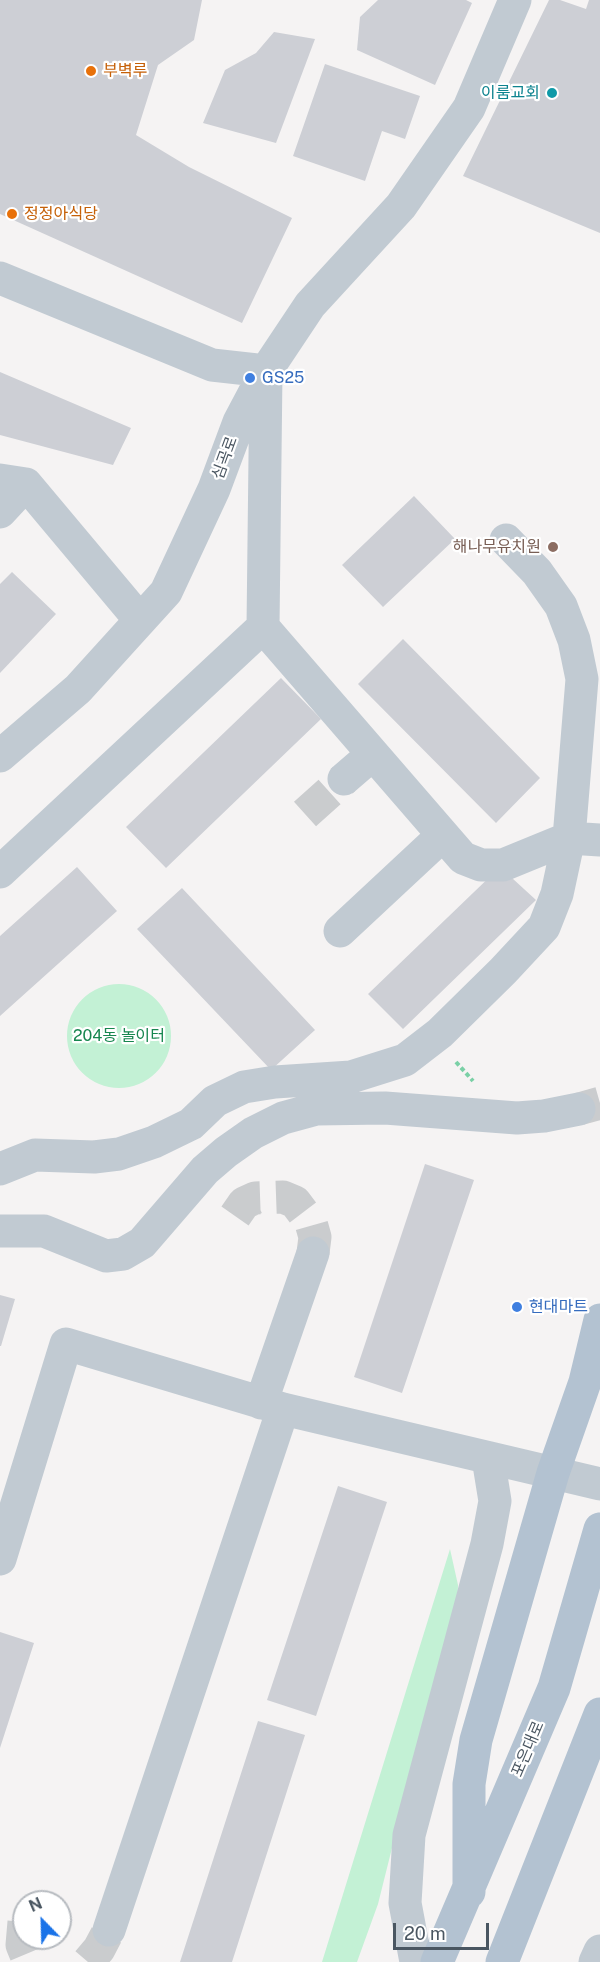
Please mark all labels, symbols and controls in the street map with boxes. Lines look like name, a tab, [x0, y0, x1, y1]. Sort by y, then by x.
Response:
place label: 부벽루	[103, 61, 147, 81]
marker: 부벽루	[84, 64, 98, 78]
place label: 이룸교회	[481, 83, 540, 103]
marker: 이룸교회	[545, 86, 559, 100]
place label: 정정아식당	[24, 204, 98, 224]
marker: 정정아식당	[5, 207, 19, 221]
place label: GS25	[262, 368, 304, 388]
marker: GS25	[243, 371, 257, 385]
street label: 심곡로	[208, 434, 242, 482]
place label: 해나무유치원	[453, 537, 541, 557]
marker: 해나무유치원	[546, 540, 560, 554]
park label: 204동 놀이터	[73, 1026, 165, 1046]
place label: 현대마트	[529, 1297, 588, 1317]
marker: 현대마트	[510, 1300, 524, 1314]
street label: 포은대로	[508, 1718, 548, 1780]
north arrow	[12, 1890, 72, 1950]
text: N	[26, 1894, 45, 1916]
scale bar	[396, 1911, 492, 1949]
text: 20 m	[404, 1923, 446, 1944]

